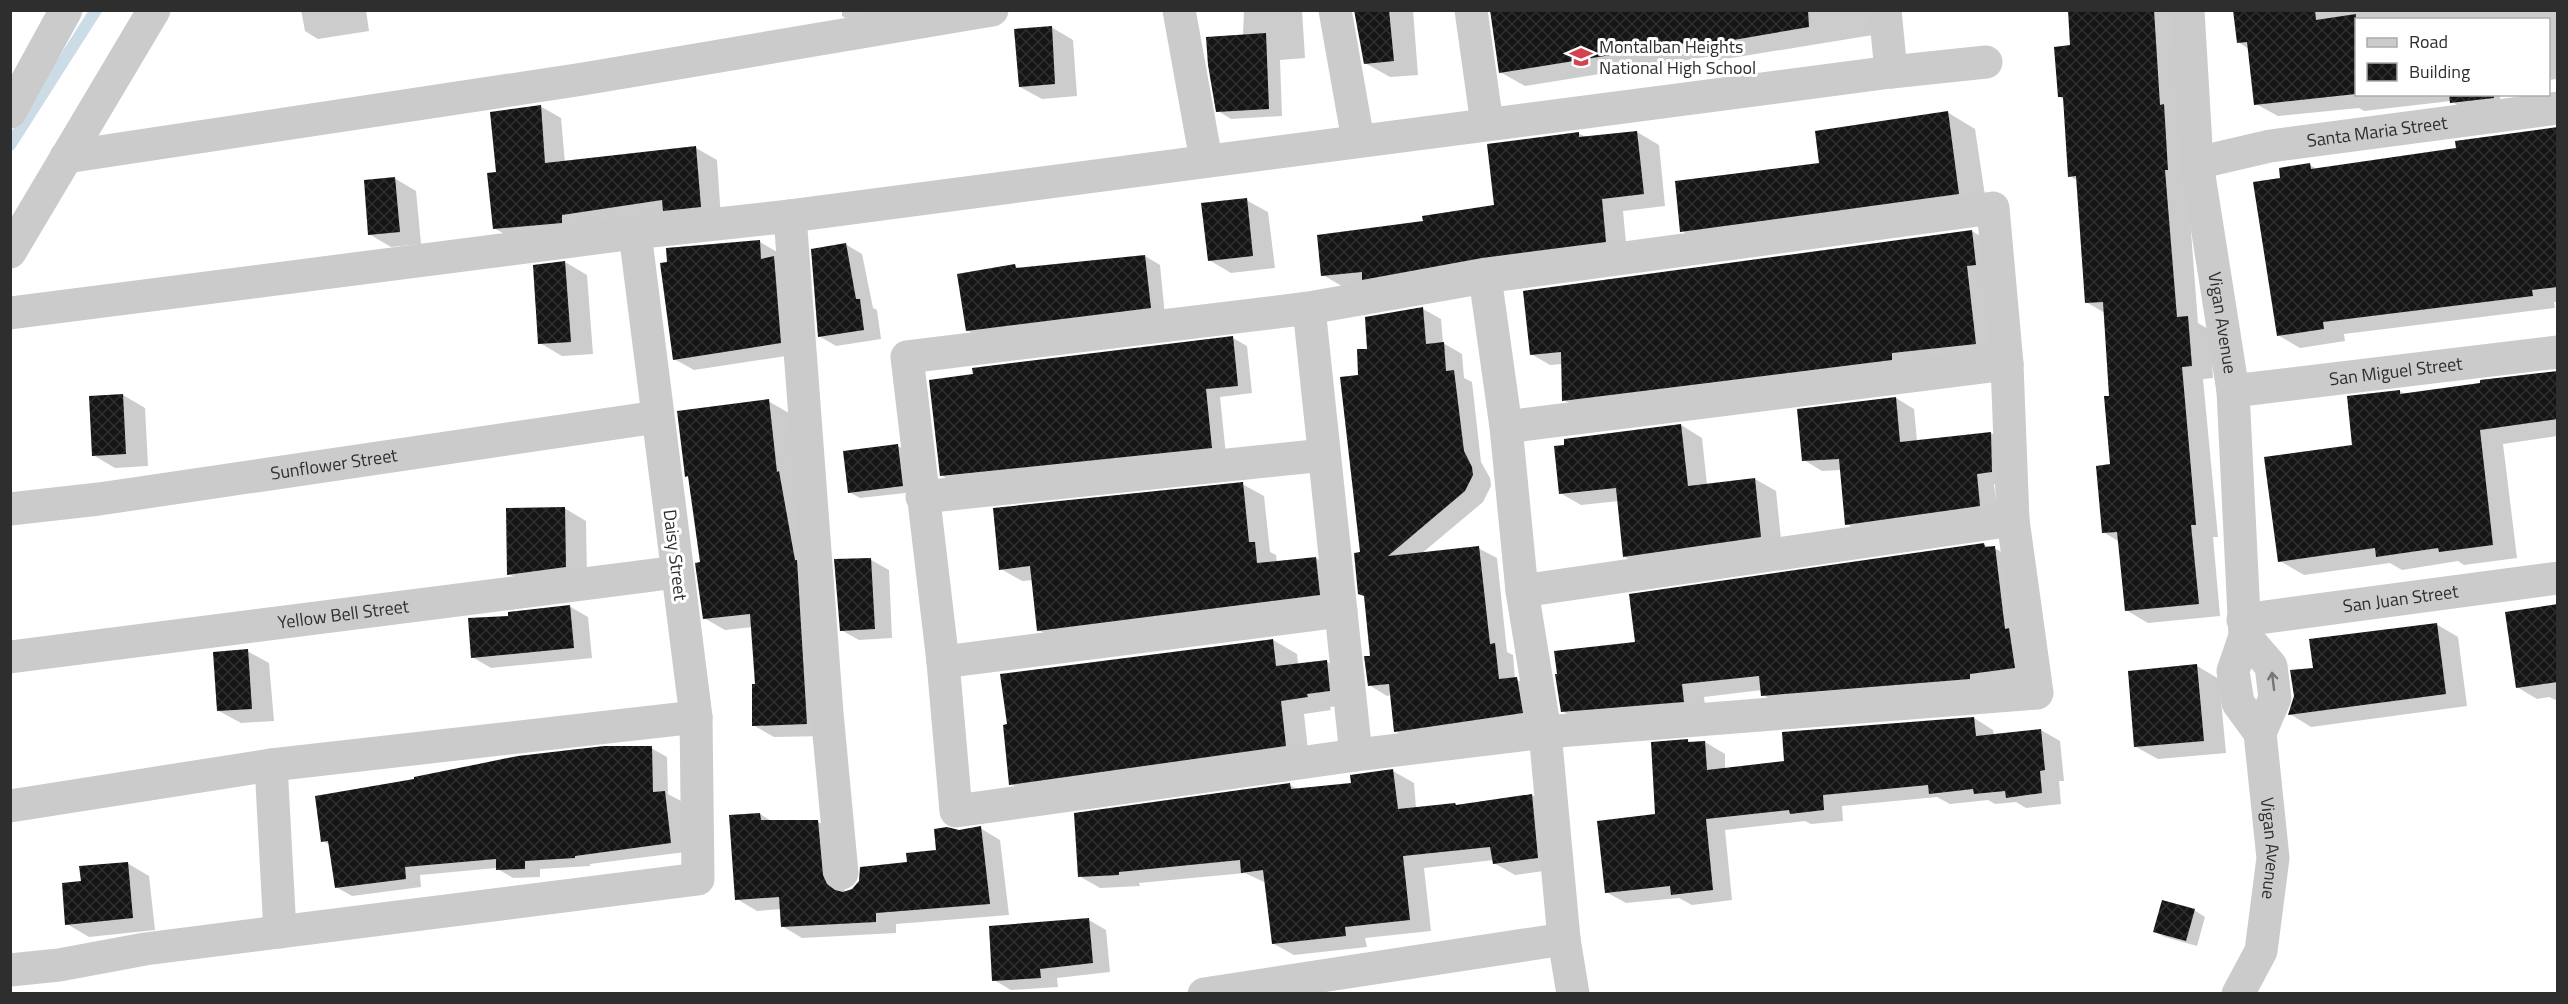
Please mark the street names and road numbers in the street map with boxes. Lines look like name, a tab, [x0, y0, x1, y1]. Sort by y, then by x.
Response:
street label: Santa Maria Street	[2305, 109, 2450, 154]
street label: Vigan Avenue	[2201, 270, 2244, 376]
street label: San Miguel Street	[2328, 349, 2465, 392]
street label: Sunflower Street	[269, 441, 400, 487]
street label: Daisy Street	[656, 508, 695, 603]
street label: San Juan Street	[2341, 577, 2461, 620]
street label: Yellow Bell Street	[276, 592, 411, 636]
street label: Vigan Avenue	[2254, 796, 2287, 901]

